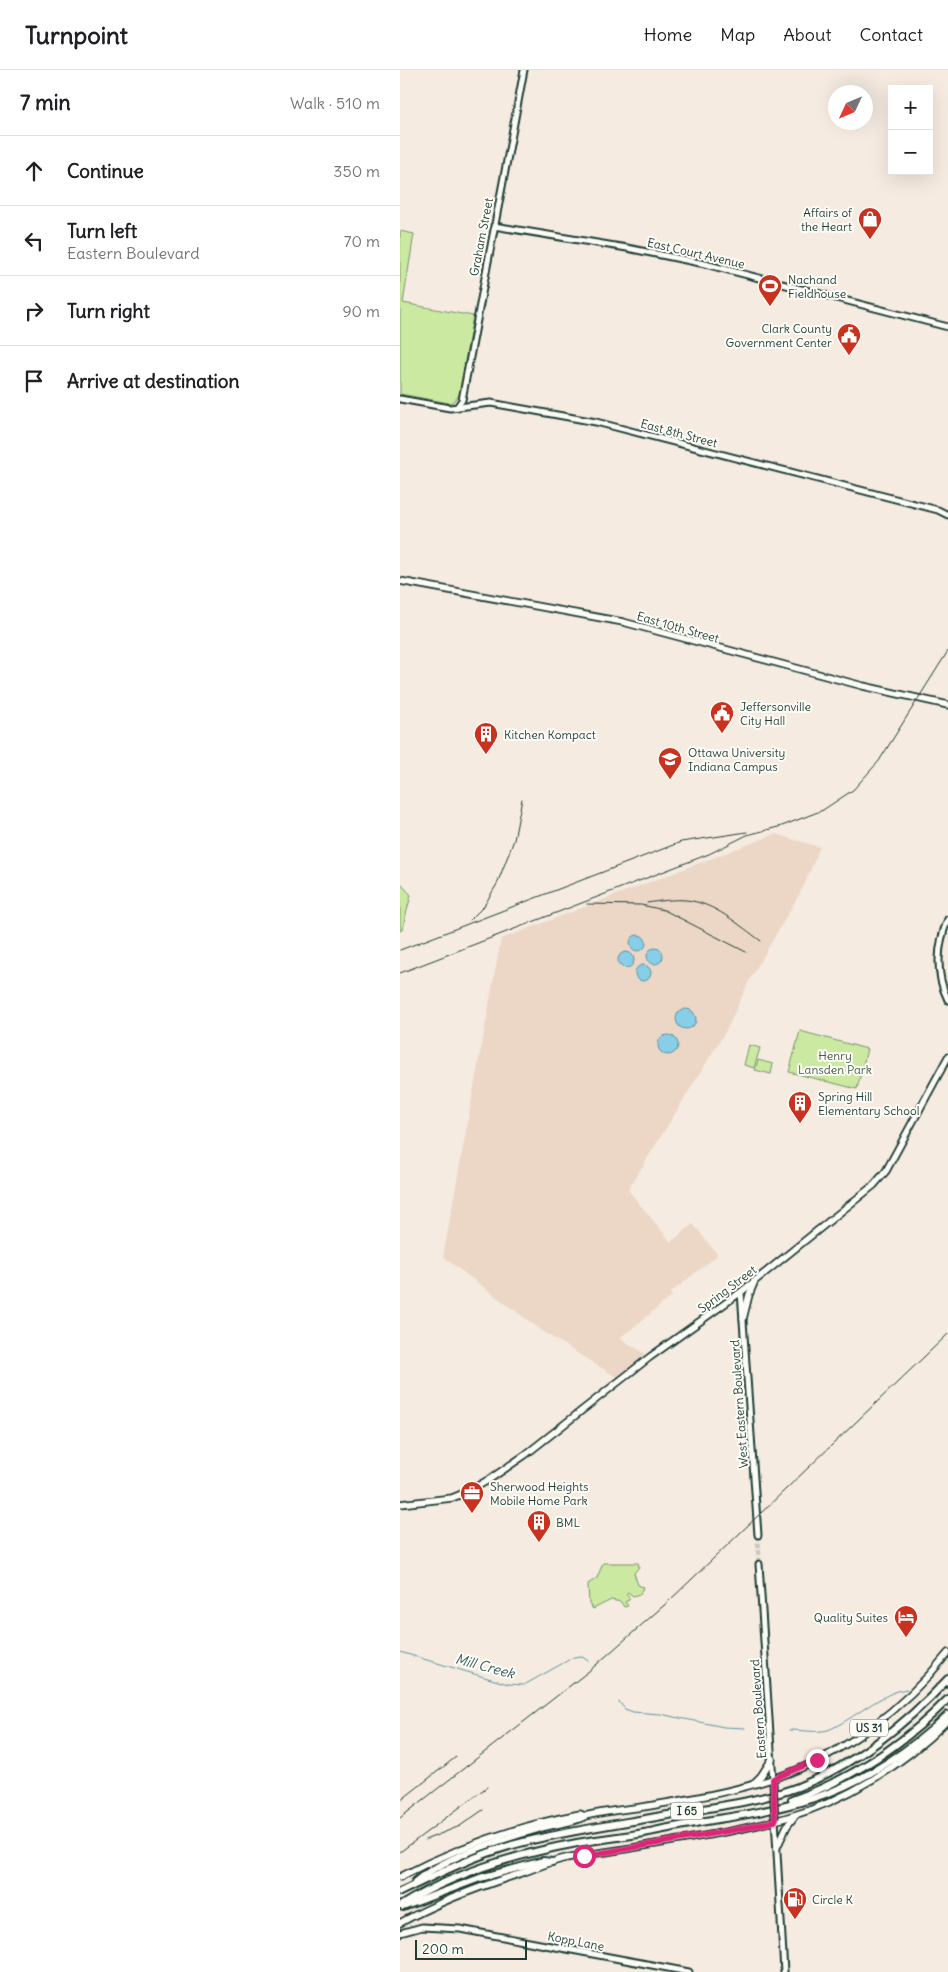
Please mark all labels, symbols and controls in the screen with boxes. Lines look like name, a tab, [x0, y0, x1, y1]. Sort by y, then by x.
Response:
text: Turnpoint	[25, 20, 128, 50]
text: Home	[644, 23, 692, 46]
text: Map	[720, 23, 755, 46]
text: About	[783, 23, 831, 46]
text: Contact	[859, 23, 923, 46]
north arrow	[828, 85, 873, 130]
map controls	[888, 85, 933, 175]
button: +	[888, 85, 933, 130]
text: 7 min	[20, 89, 71, 116]
text: Walk · 510 m	[290, 93, 380, 113]
button: −	[888, 130, 933, 175]
icon: ahead	[20, 157, 48, 185]
text: Continue	[67, 159, 144, 183]
text: 350 m	[333, 161, 380, 181]
street label: Graham Street	[466, 197, 496, 277]
place label: Affairs of the Heart	[801, 205, 853, 234]
shop icon: Affairs of the Heart	[857, 206, 883, 240]
text: Turn left	[67, 219, 137, 243]
icon: left	[20, 227, 48, 255]
text: 70 m	[344, 231, 380, 251]
street label: East Court Avenue	[646, 234, 746, 272]
text: Eastern Boulevard	[67, 243, 200, 263]
place label: Nachand Fieldhouse	[788, 272, 846, 301]
sports icon: Nachand Fieldhouse	[757, 273, 783, 307]
icon: right	[20, 297, 48, 325]
text: Turn right	[67, 299, 150, 323]
text: 90 m	[342, 301, 380, 321]
place label: Clark County Government Center	[726, 321, 832, 350]
public building icon: Clark County Government Center	[836, 322, 862, 356]
icon: arrive	[20, 367, 48, 395]
text: Arrive at destination	[67, 369, 240, 393]
street label: East 8th Street	[639, 416, 719, 450]
street label: East 10th Street	[635, 608, 721, 646]
place label: Jeffersonville City Hall	[740, 699, 811, 728]
public building icon: Jeffersonville City Hall	[709, 700, 735, 734]
building icon: Kitchen Kompact	[473, 721, 499, 755]
place label: Kitchen Kompact	[504, 727, 596, 742]
place label: Ottawa University Indiana Campus	[688, 745, 785, 774]
school or university icon: Ottawa University Indiana Campus	[657, 746, 683, 780]
park label: Henry Lansden Park	[798, 1048, 872, 1077]
place label: Spring Hill Elementary School	[818, 1089, 919, 1118]
building icon: Spring Hill Elementary School	[787, 1090, 813, 1124]
street label: Spring Street	[695, 1262, 759, 1316]
street label: West Eastern Boulevard	[727, 1339, 751, 1469]
place label: Sherwood Heights Mobile Home Park	[490, 1479, 589, 1508]
office icon: Sherwood Heights Mobile Home Park	[459, 1480, 485, 1514]
building icon: BML	[526, 1509, 552, 1543]
place label: BML	[556, 1515, 581, 1530]
hotel icon: Quality Suites	[893, 1604, 919, 1638]
place label: Quality Suites	[814, 1610, 888, 1625]
water label: Mill Creek	[453, 1649, 517, 1683]
street label: Eastern Boulevard	[747, 1659, 769, 1759]
road number: US 31	[850, 1720, 888, 1736]
route end	[806, 1749, 829, 1772]
road number: I 65	[671, 1802, 703, 1820]
route start	[573, 1845, 596, 1868]
fuel station icon: Circle K	[782, 1886, 808, 1920]
place label: Circle K	[812, 1892, 853, 1907]
street label: Kopp Lane	[546, 1928, 606, 1954]
scale bar	[415, 1937, 528, 1960]
text: 200 m	[422, 1940, 464, 1958]

